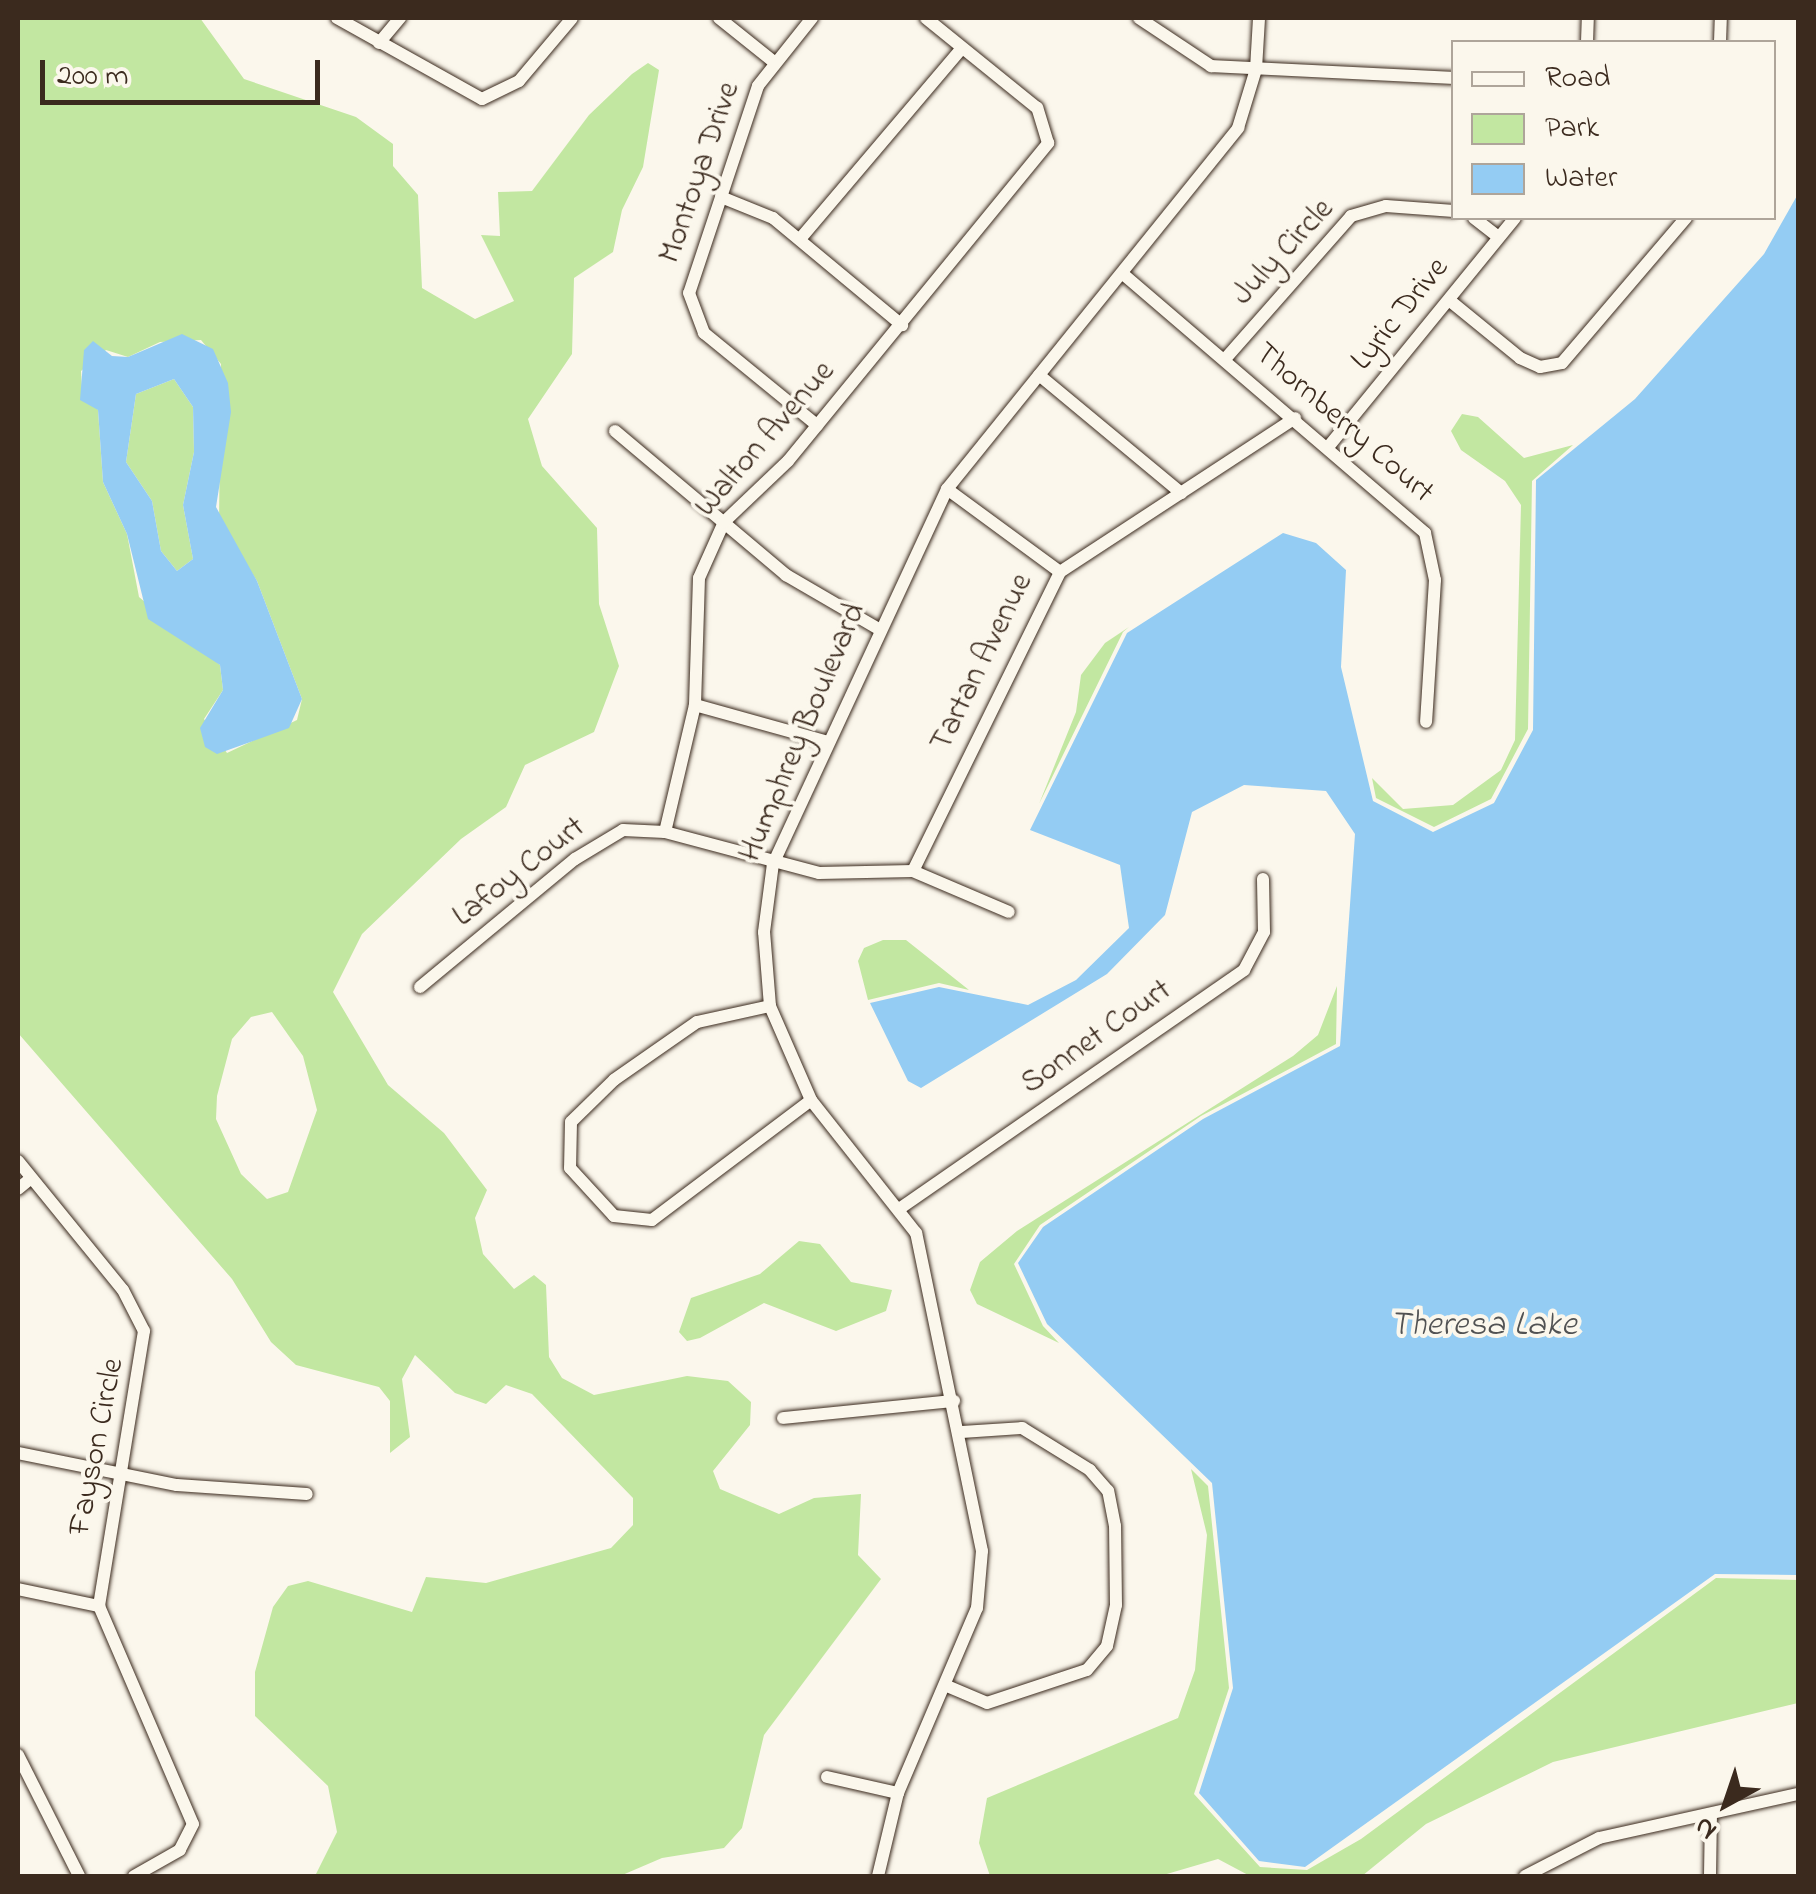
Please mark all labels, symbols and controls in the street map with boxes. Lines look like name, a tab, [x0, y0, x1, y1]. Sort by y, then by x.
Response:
scale bar	[45, 40, 325, 102]
legend	[1451, 40, 1776, 220]
text: 200 m	[57, 55, 129, 99]
text: Road	[1545, 57, 1610, 101]
street label: Montoya Drive	[652, 77, 750, 269]
text: Park	[1545, 107, 1599, 151]
text: Water	[1545, 157, 1617, 201]
street label: July Circle	[1225, 192, 1343, 314]
street label: Lyric Drive	[1344, 251, 1458, 379]
street label: Thornberry Court	[1245, 335, 1441, 513]
street label: Walton Avenue	[688, 354, 844, 526]
street label: Tartan Avenue	[923, 568, 1043, 758]
street label: Humphrey Boulevard	[732, 598, 876, 868]
street label: Lafoy Court	[446, 809, 594, 937]
street label: Sonnet Court	[1014, 972, 1180, 1104]
water label: Theresa Lake	[1389, 1305, 1577, 1347]
street label: Fayson Circle	[62, 1355, 134, 1539]
north arrow	[1676, 1754, 1776, 1854]
text: N	[1686, 1806, 1727, 1849]

